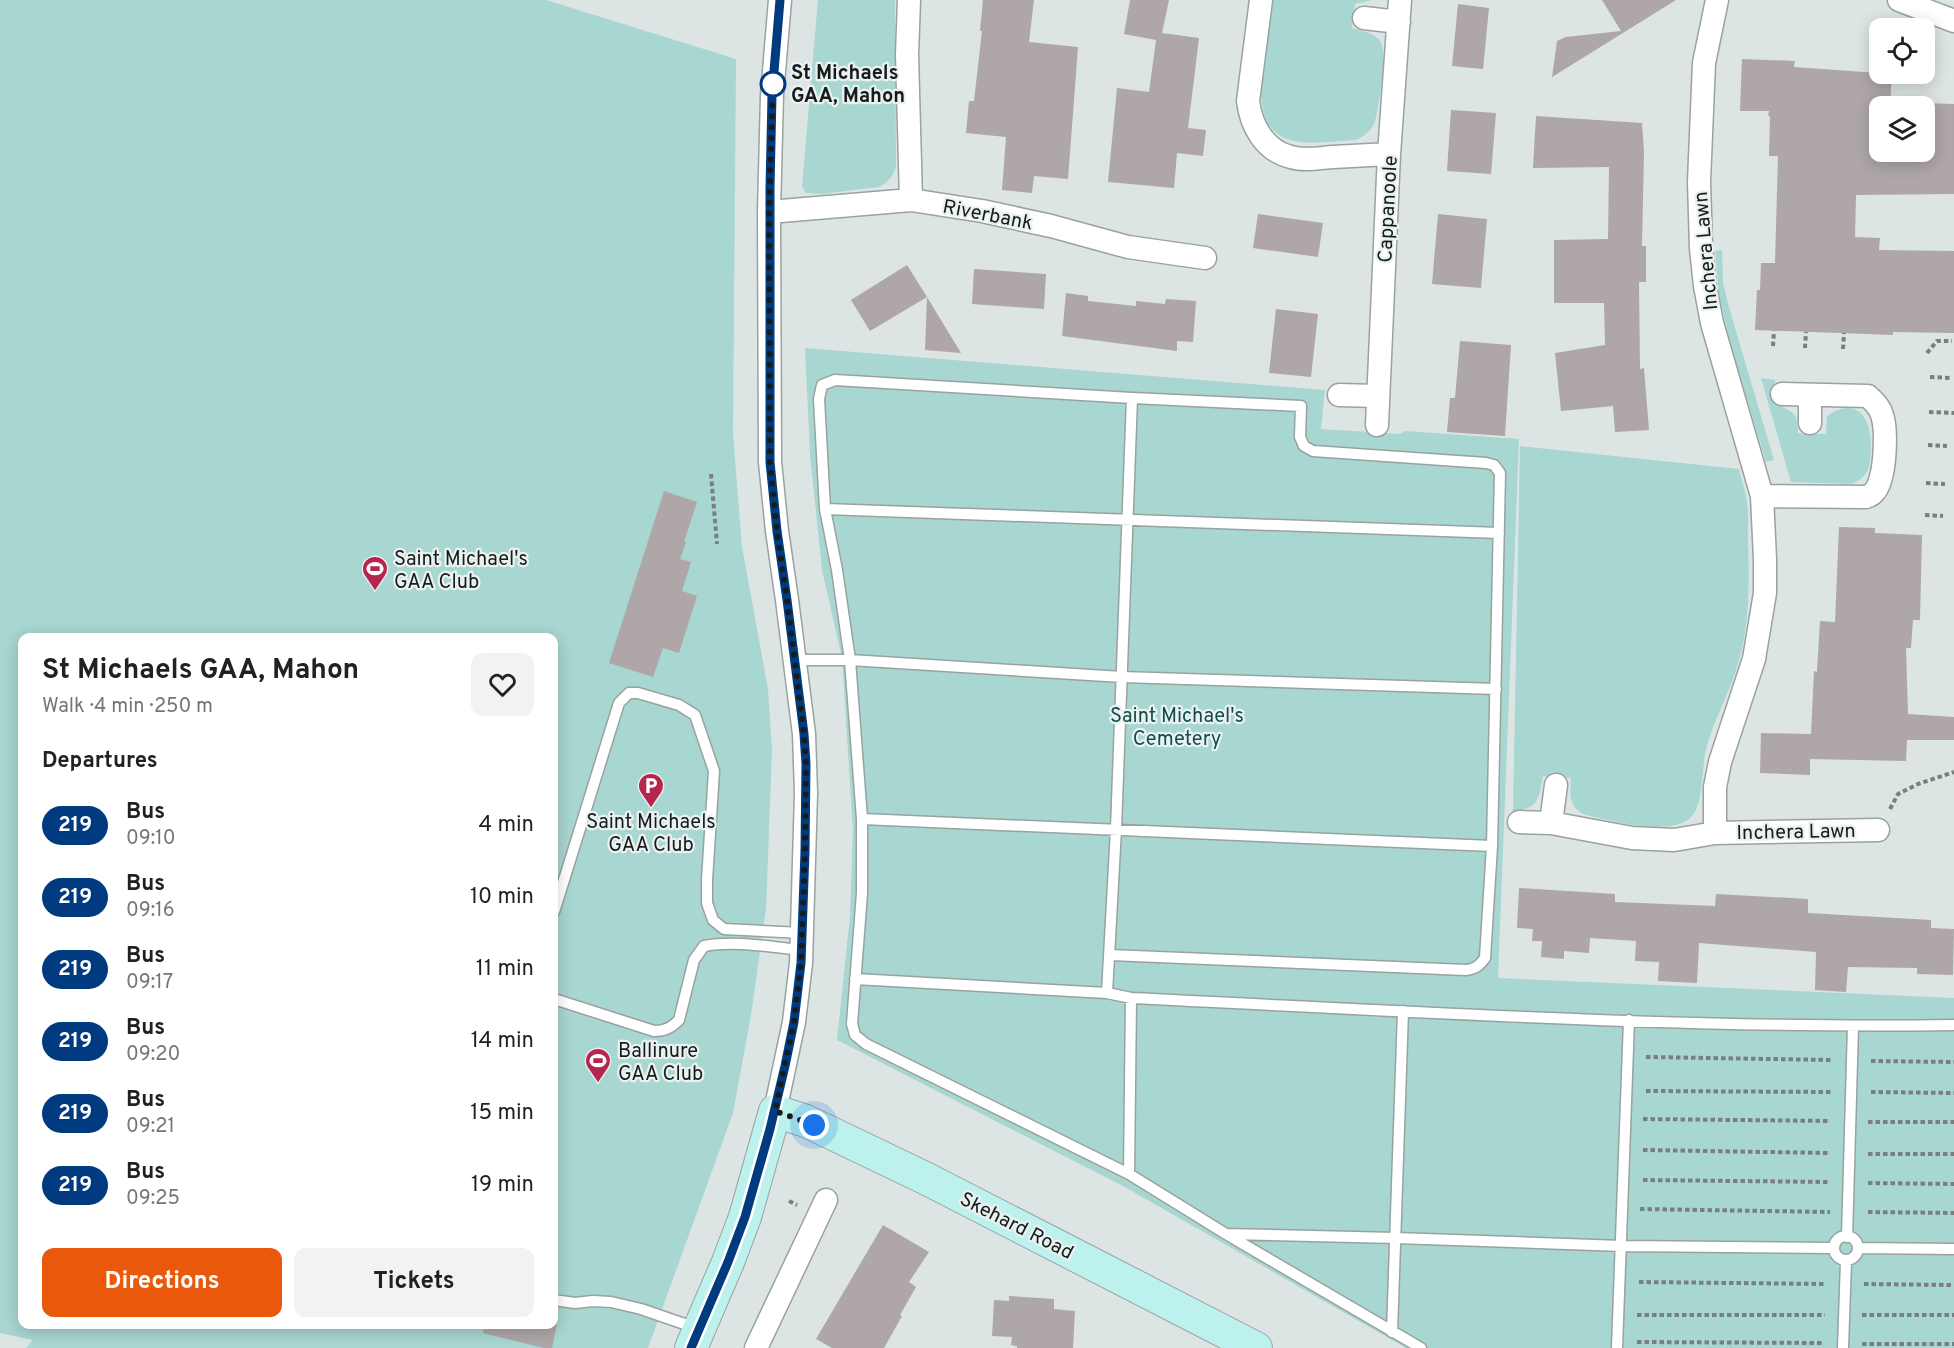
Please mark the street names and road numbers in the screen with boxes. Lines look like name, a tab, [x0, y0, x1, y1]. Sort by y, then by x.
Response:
street label: Cappanoole	[1373, 155, 1405, 263]
street label: Inchera Lawn	[1689, 190, 1725, 311]
street label: Riverbank	[940, 194, 1035, 237]
street label: Inchera Lawn	[1736, 819, 1856, 847]
street label: Skehard Road	[955, 1187, 1077, 1267]

